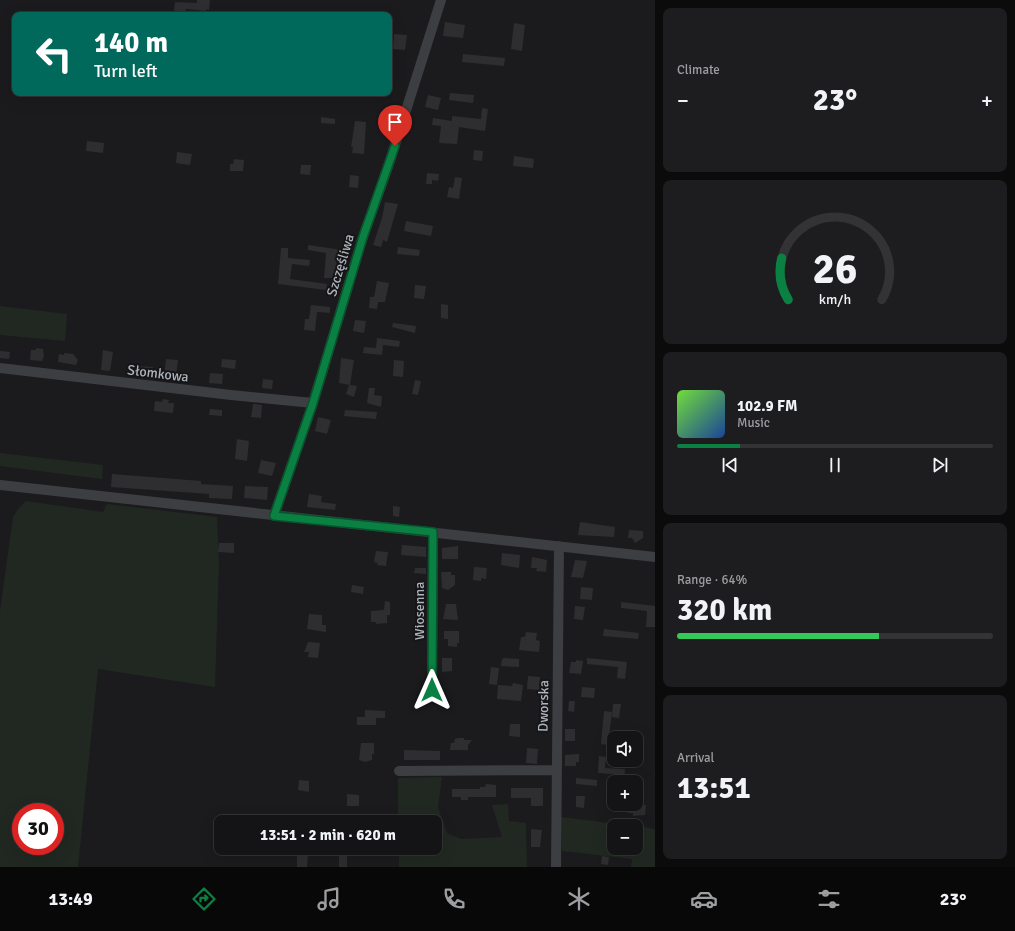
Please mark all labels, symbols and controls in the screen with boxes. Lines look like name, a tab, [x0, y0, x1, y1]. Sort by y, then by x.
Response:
text: 140 m	[94, 26, 168, 60]
icon: left	[28, 28, 80, 80]
text: Turn left	[94, 60, 157, 82]
text: Climate	[677, 62, 720, 78]
text: 23°	[813, 82, 857, 119]
text: −	[677, 87, 689, 114]
text: +	[981, 87, 993, 114]
pin	[378, 105, 412, 146]
icon: arrive	[384, 111, 406, 133]
street label: Szczęśliwa	[323, 232, 358, 298]
text: 26	[813, 243, 857, 294]
text: km/h	[819, 290, 851, 307]
street label: Słomkowa	[126, 361, 190, 386]
text: 102.9 FM	[737, 397, 798, 415]
text: Music	[737, 415, 770, 431]
icon: previous	[719, 454, 741, 476]
icon: pause	[824, 454, 846, 476]
icon: next	[929, 454, 951, 476]
text: Range · 64%	[677, 572, 747, 588]
street label: Wiosenna	[411, 582, 428, 640]
text: 320 km	[677, 592, 772, 629]
position arrow	[411, 669, 453, 711]
street label: Dworska	[535, 680, 552, 732]
map controls	[607, 731, 643, 855]
button: sound	[607, 731, 643, 767]
text: Arrival	[677, 750, 714, 766]
text: 13:51	[677, 770, 751, 807]
button: +	[607, 775, 643, 811]
speed limit sign: 30	[12, 803, 64, 855]
button: −	[607, 819, 643, 855]
text: 13:51 · 2 min · 620 m	[260, 826, 396, 844]
icon: directions	[190, 885, 218, 913]
icon: music	[315, 885, 343, 913]
icon: phone	[440, 885, 468, 913]
icon: climate	[565, 885, 593, 913]
icon: car	[690, 885, 718, 913]
icon: filters	[815, 885, 843, 913]
text: 13:49	[49, 888, 93, 910]
text: 23°	[940, 888, 966, 910]

